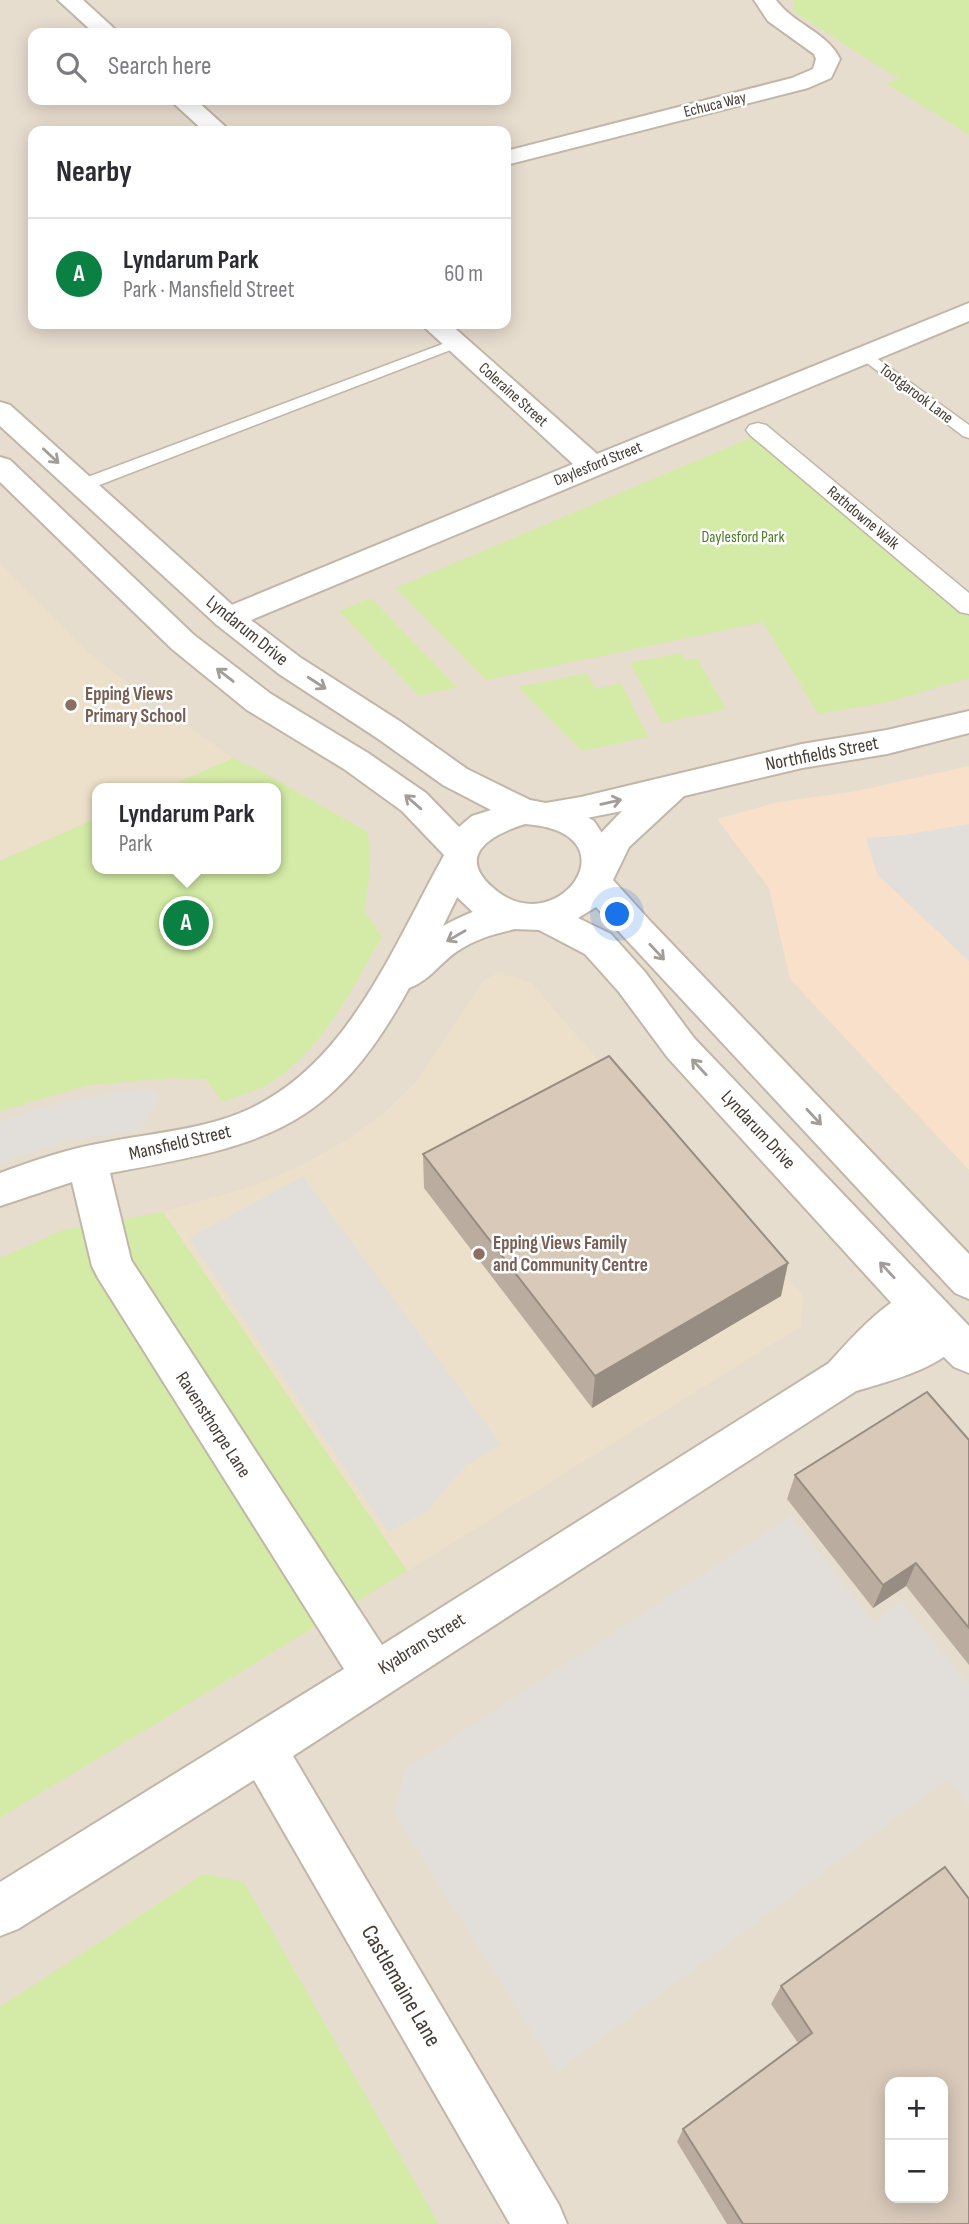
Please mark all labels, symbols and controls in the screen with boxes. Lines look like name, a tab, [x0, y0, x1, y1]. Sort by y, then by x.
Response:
search box	[28, 28, 511, 105]
icon: search	[52, 48, 90, 86]
text: Search here	[108, 51, 211, 82]
street label: Echuca Way	[682, 88, 748, 122]
text: Nearby	[56, 154, 132, 190]
text: Lyndarum Park	[123, 245, 259, 276]
text: A	[74, 260, 84, 288]
text: 60 m	[444, 260, 483, 288]
text: Park · Mansfield Street	[123, 276, 295, 304]
street label: Coleraine Street	[474, 359, 552, 431]
street label: Tootgarook Lane	[875, 360, 957, 428]
street label: Daylesford Street	[551, 438, 645, 490]
one-way arrow	[42, 448, 60, 464]
street label: Rathdowne Walk	[823, 482, 903, 554]
park label: Daylesford Park	[701, 528, 785, 547]
street label: Lyndarum Drive	[201, 591, 293, 671]
one-way arrow	[216, 667, 234, 683]
one-way arrow	[306, 677, 326, 691]
place label: Epping Views Primary School	[85, 683, 186, 728]
marker: Epping Views Primary School	[63, 697, 79, 713]
street label: Northfields Street	[764, 732, 881, 776]
popup	[92, 783, 281, 874]
one-way arrow	[404, 794, 422, 810]
one-way arrow	[599, 794, 622, 808]
text: Lyndarum Park	[119, 799, 254, 830]
text: Park	[119, 830, 152, 858]
pin: A	[163, 897, 209, 949]
your location	[600, 897, 634, 931]
one-way arrow	[446, 930, 467, 943]
one-way arrow	[649, 944, 666, 961]
one-way arrow	[691, 1058, 707, 1076]
street label: Lyndarum Drive	[716, 1086, 800, 1174]
one-way arrow	[805, 1108, 822, 1126]
street label: Mansfield Street	[127, 1120, 233, 1166]
place label: Epping Views Family and Community Centre	[493, 1232, 648, 1277]
marker: Epping Views Family and Community Centre	[471, 1246, 487, 1262]
one-way arrow	[879, 1262, 896, 1279]
street label: Ravensthorpe Lane	[170, 1368, 256, 1482]
street label: Kyabram Street	[374, 1608, 470, 1680]
street label: Castlemaine Lane	[355, 1920, 447, 2052]
map controls	[885, 2077, 948, 2203]
button: +	[885, 2077, 948, 2140]
button: −	[885, 2140, 948, 2203]

